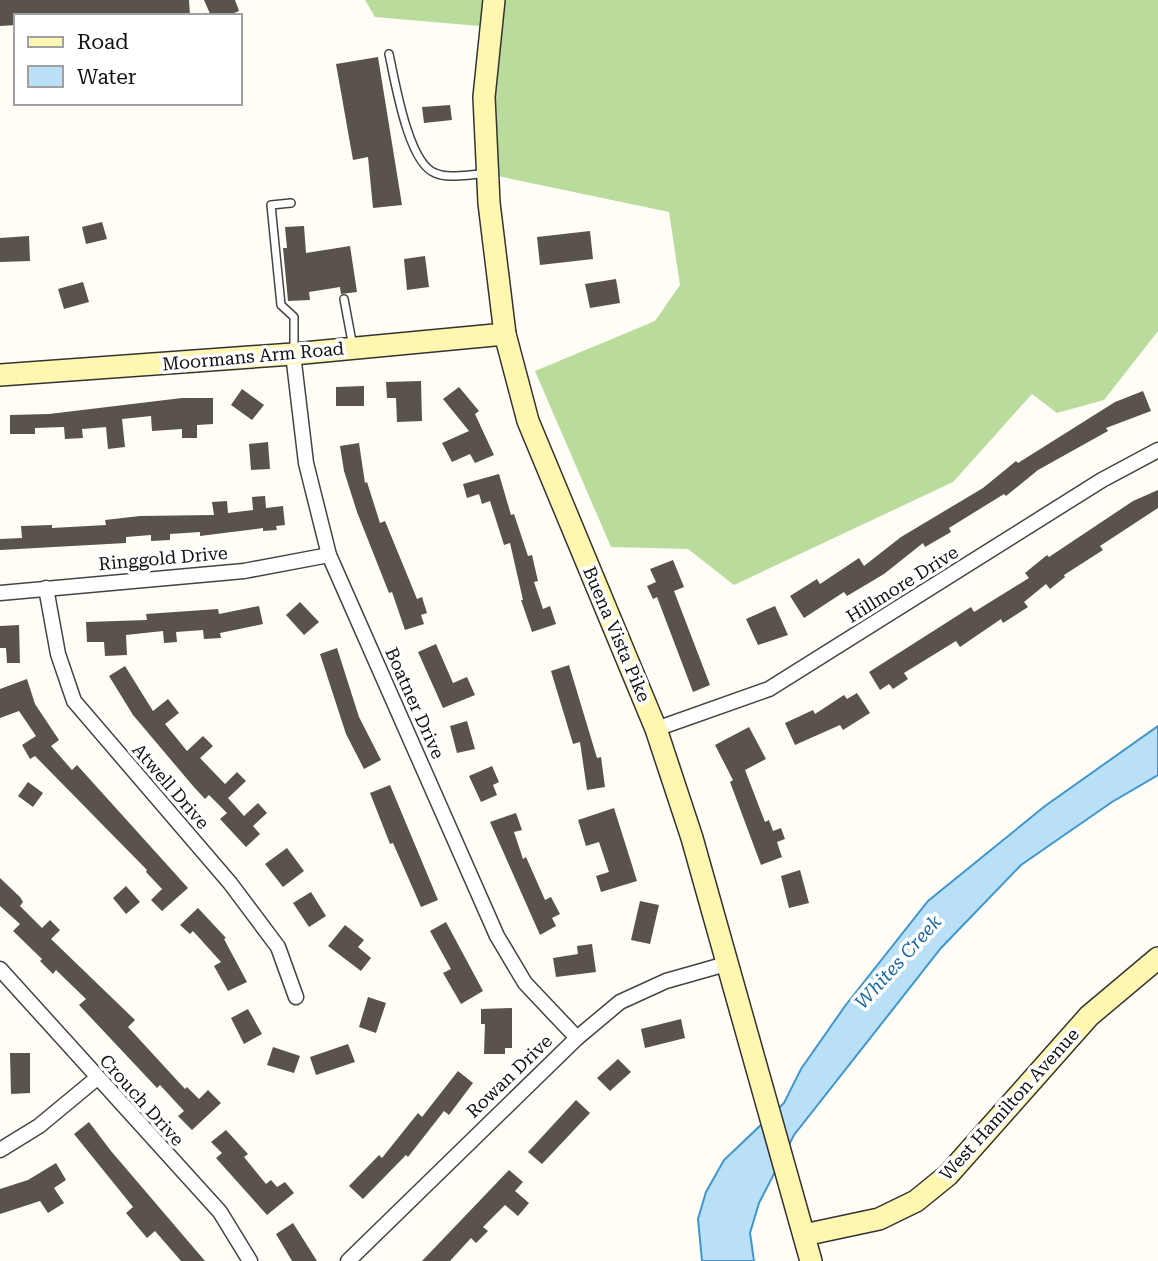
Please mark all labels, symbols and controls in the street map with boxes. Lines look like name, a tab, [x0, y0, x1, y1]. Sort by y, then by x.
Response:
legend	[14, 14, 242, 105]
text: Road	[77, 30, 129, 54]
text: Water	[77, 65, 137, 89]
street label: Moormans Arm Road	[161, 338, 345, 374]
street label: Hillmore Drive	[842, 541, 962, 627]
street label: Ringgold Drive	[97, 542, 229, 574]
street label: Buena Vista Pike	[579, 563, 655, 705]
street label: Boatner Drive	[381, 644, 449, 762]
street label: Atwell Drive	[128, 739, 214, 833]
water label: Whites Creek	[850, 910, 947, 1014]
street label: West Hamilton Avenue	[935, 1023, 1083, 1185]
street label: Rowan Drive	[462, 1030, 556, 1122]
street label: Crouch Drive	[95, 1050, 189, 1150]

